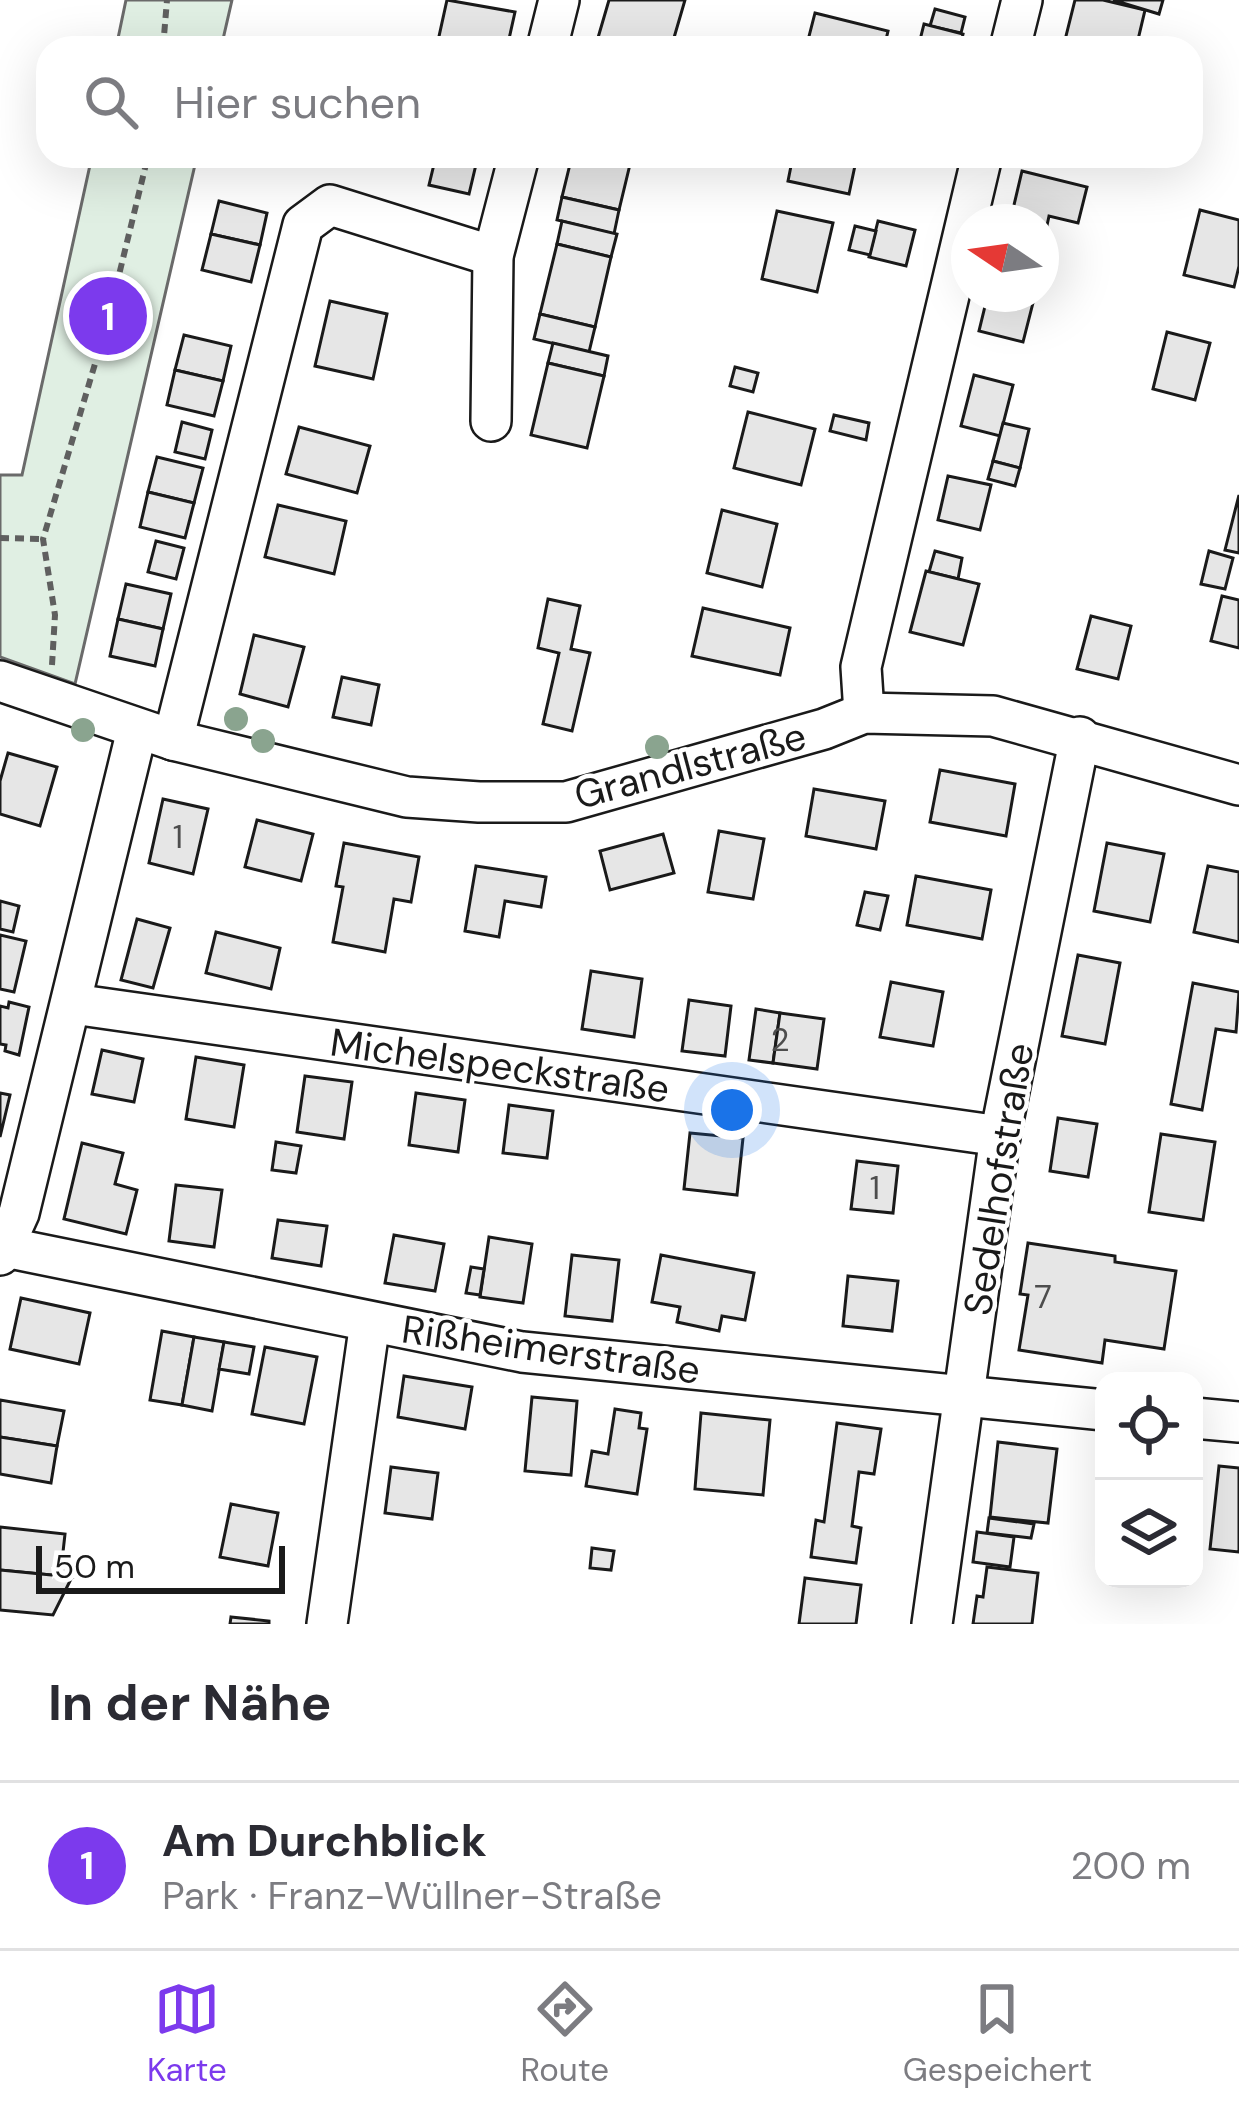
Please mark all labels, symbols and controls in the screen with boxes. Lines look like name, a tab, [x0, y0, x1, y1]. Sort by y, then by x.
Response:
search box	[36, 36, 1203, 168]
icon: search	[78, 69, 144, 135]
text: Hier suchen	[174, 73, 421, 132]
north arrow	[951, 204, 1059, 312]
pin: 1	[69, 271, 147, 361]
street label: Grandlstraße	[569, 710, 812, 821]
house number: 1	[173, 815, 183, 858]
street label: Michelspeckstraße	[327, 1016, 673, 1115]
house number: 2	[770, 1018, 790, 1061]
street label: Sedelhofstraße	[952, 1039, 1045, 1319]
your location	[702, 1080, 762, 1140]
house number: 1	[870, 1166, 880, 1209]
house number: 7	[1034, 1275, 1052, 1318]
street label: Rißheimerstraße	[399, 1303, 703, 1396]
map controls	[1095, 1372, 1203, 1588]
button: locate	[1095, 1372, 1203, 1480]
button: layers	[1095, 1480, 1203, 1588]
scale bar	[36, 1540, 285, 1593]
text: 50 m	[54, 1545, 135, 1588]
text: In der Nähe	[48, 1669, 332, 1736]
text: Am Durchblick	[162, 1811, 487, 1870]
text: 1	[80, 1840, 94, 1891]
text: 200 m	[1070, 1840, 1191, 1891]
text: Park · Franz-Wüllner-Straße	[162, 1870, 662, 1921]
tab: Karte	[147, 1976, 227, 2091]
tab: Route	[521, 1976, 609, 2091]
tab: Gespeichert	[903, 1976, 1092, 2091]

